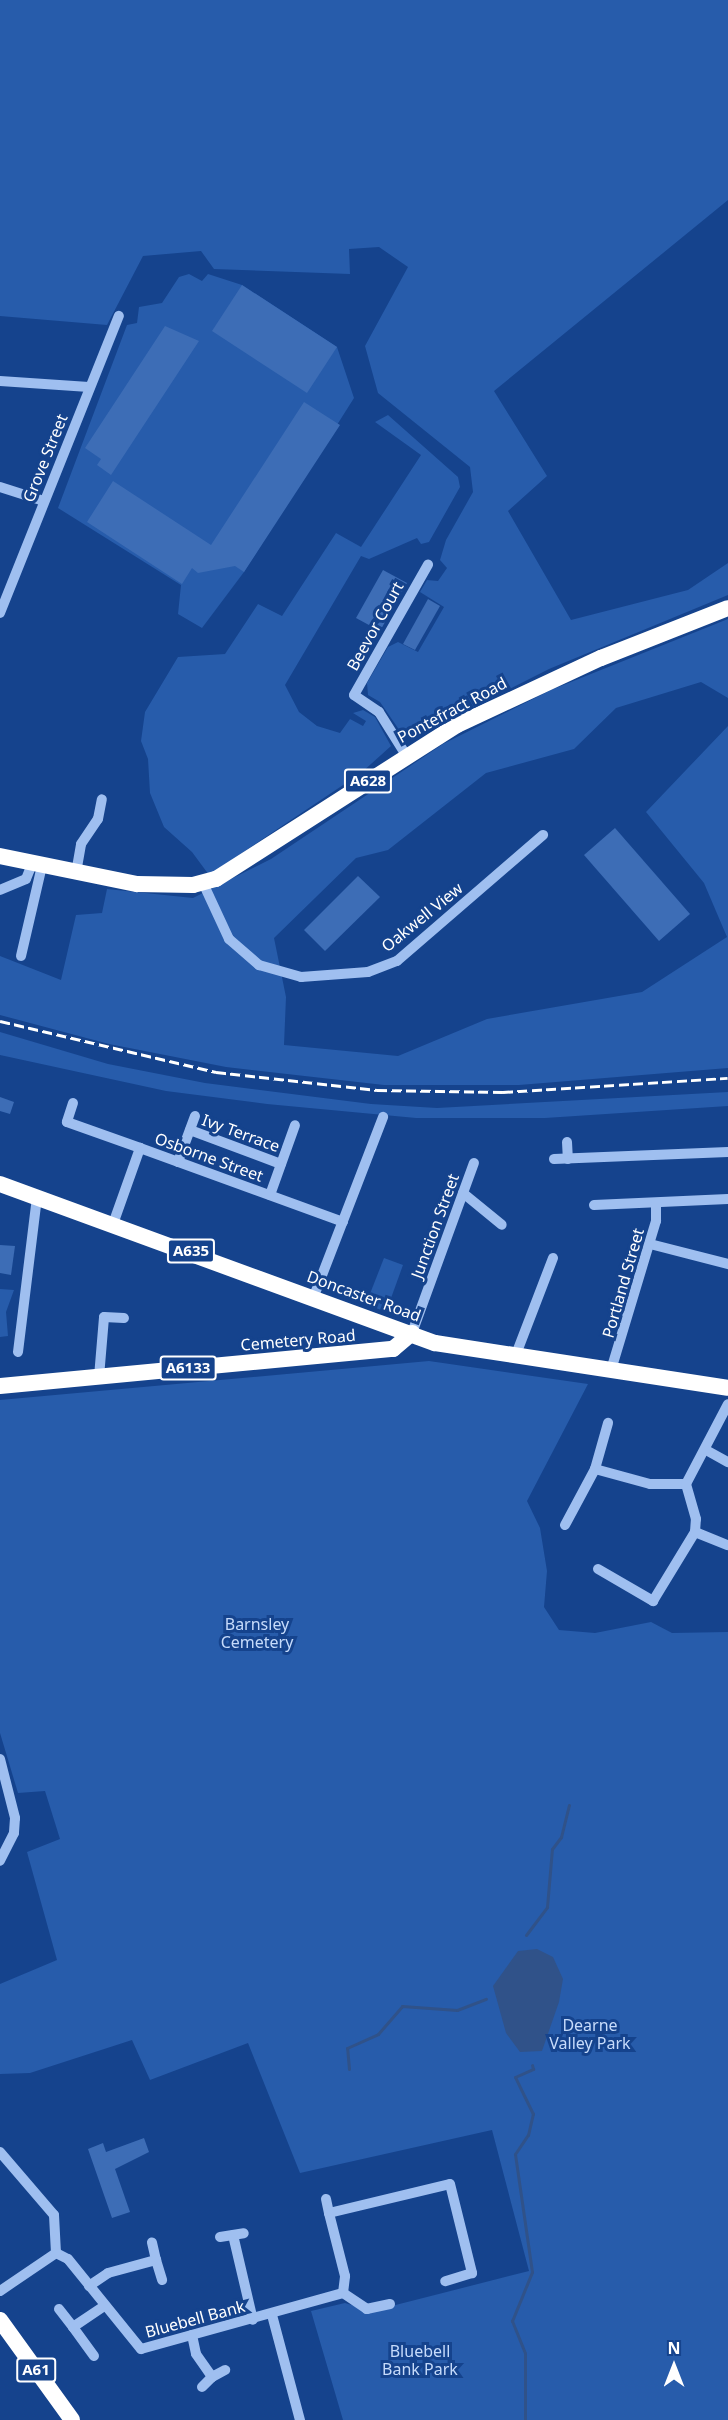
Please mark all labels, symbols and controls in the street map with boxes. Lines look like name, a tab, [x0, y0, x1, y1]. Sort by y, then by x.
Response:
street label: Grove Street	[19, 411, 71, 505]
street label: Beevor Court	[343, 578, 407, 674]
street label: Pontefract Road	[394, 673, 510, 747]
road number: A628	[342, 769, 394, 793]
street label: Oakwell View	[377, 878, 467, 956]
street label: Ivy Terrace	[200, 1110, 282, 1156]
street label: Osborne Street	[152, 1128, 266, 1186]
street label: Junction Street	[407, 1171, 463, 1281]
street label: Portland Street	[598, 1226, 648, 1340]
road number: A635	[166, 1239, 216, 1263]
street label: Doncaster Road	[305, 1267, 423, 1325]
street label: Cemetery Road	[240, 1325, 356, 1355]
road number: A6133	[160, 1356, 216, 1380]
park label: Barnsley Cemetery	[221, 1614, 293, 1652]
park label: Dearne Valley Park	[549, 2015, 631, 2053]
street label: Bluebell Bank	[143, 2296, 247, 2342]
north arrow	[644, 2336, 704, 2396]
text: N	[667, 2337, 681, 2359]
park label: Bluebell Bank Park	[382, 2341, 458, 2379]
road number: A61	[15, 2358, 57, 2382]

